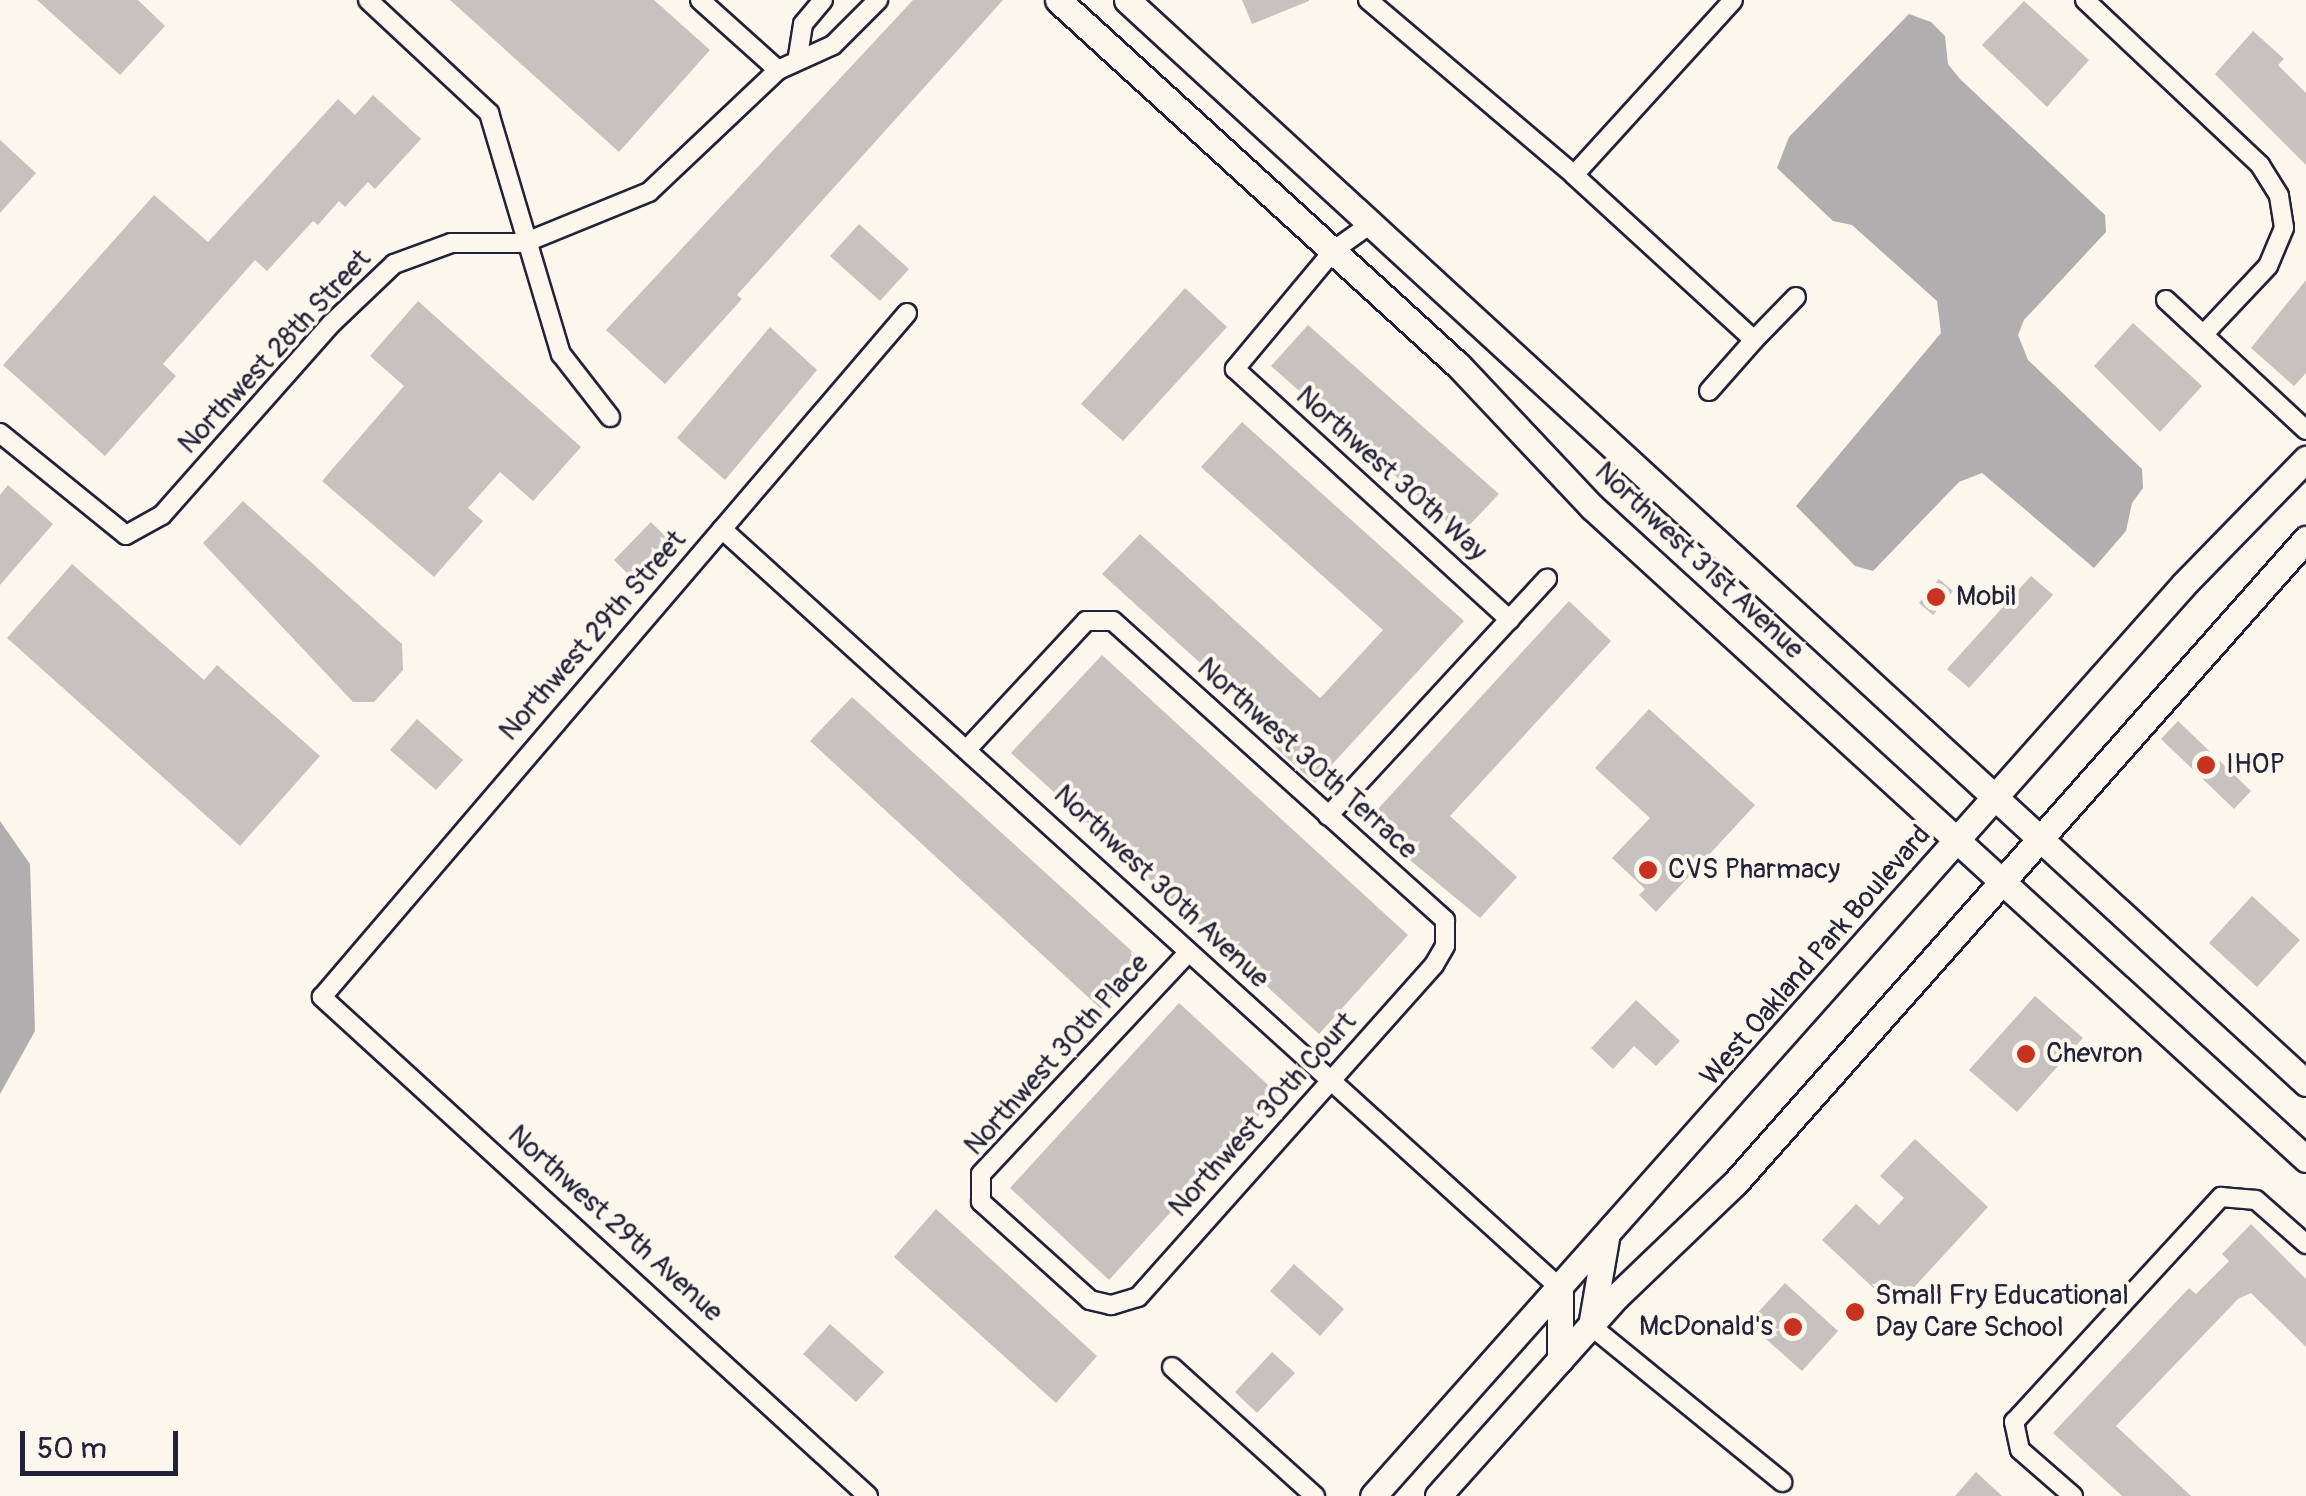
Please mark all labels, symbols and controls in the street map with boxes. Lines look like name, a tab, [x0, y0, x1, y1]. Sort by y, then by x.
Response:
street label: Northwest 28th Street	[172, 243, 378, 461]
street label: Northwest 30th Way	[1289, 380, 1493, 568]
street label: Northwest 31st Avenue	[1588, 455, 1810, 667]
street label: Northwest 29th Street	[493, 524, 693, 748]
place label: Mobil	[1956, 580, 2017, 614]
marker: Mobil	[1925, 586, 1947, 608]
street label: Northwest 30th Terrace	[1190, 651, 1424, 867]
place label: IHOP	[2226, 748, 2285, 782]
marker: IHOP	[2195, 754, 2217, 776]
street label: Northwest 30th Avenue	[1046, 778, 1276, 996]
street label: West Oakland Park Boulevard	[1694, 819, 1938, 1093]
place label: CVS Pharmacy	[1668, 853, 1840, 887]
marker: CVS Pharmacy	[1637, 859, 1659, 881]
street label: Northwest 30th Place	[958, 947, 1156, 1163]
street label: Northwest 30th Court	[1162, 1006, 1364, 1224]
place label: Chevron	[2046, 1037, 2143, 1071]
marker: Chevron	[2015, 1043, 2037, 1065]
street label: Northwest 29th Avenue	[501, 1119, 729, 1329]
place label: Small Fry Educational Day Care School	[1875, 1279, 2129, 1345]
marker: Small Fry Educational Day Care School	[1844, 1301, 1866, 1323]
place label: McDonald's	[1639, 1310, 1773, 1344]
marker: McDonald's	[1782, 1316, 1804, 1338]
scale bar	[25, 1411, 182, 1473]
text: 50 m	[37, 1430, 107, 1467]

